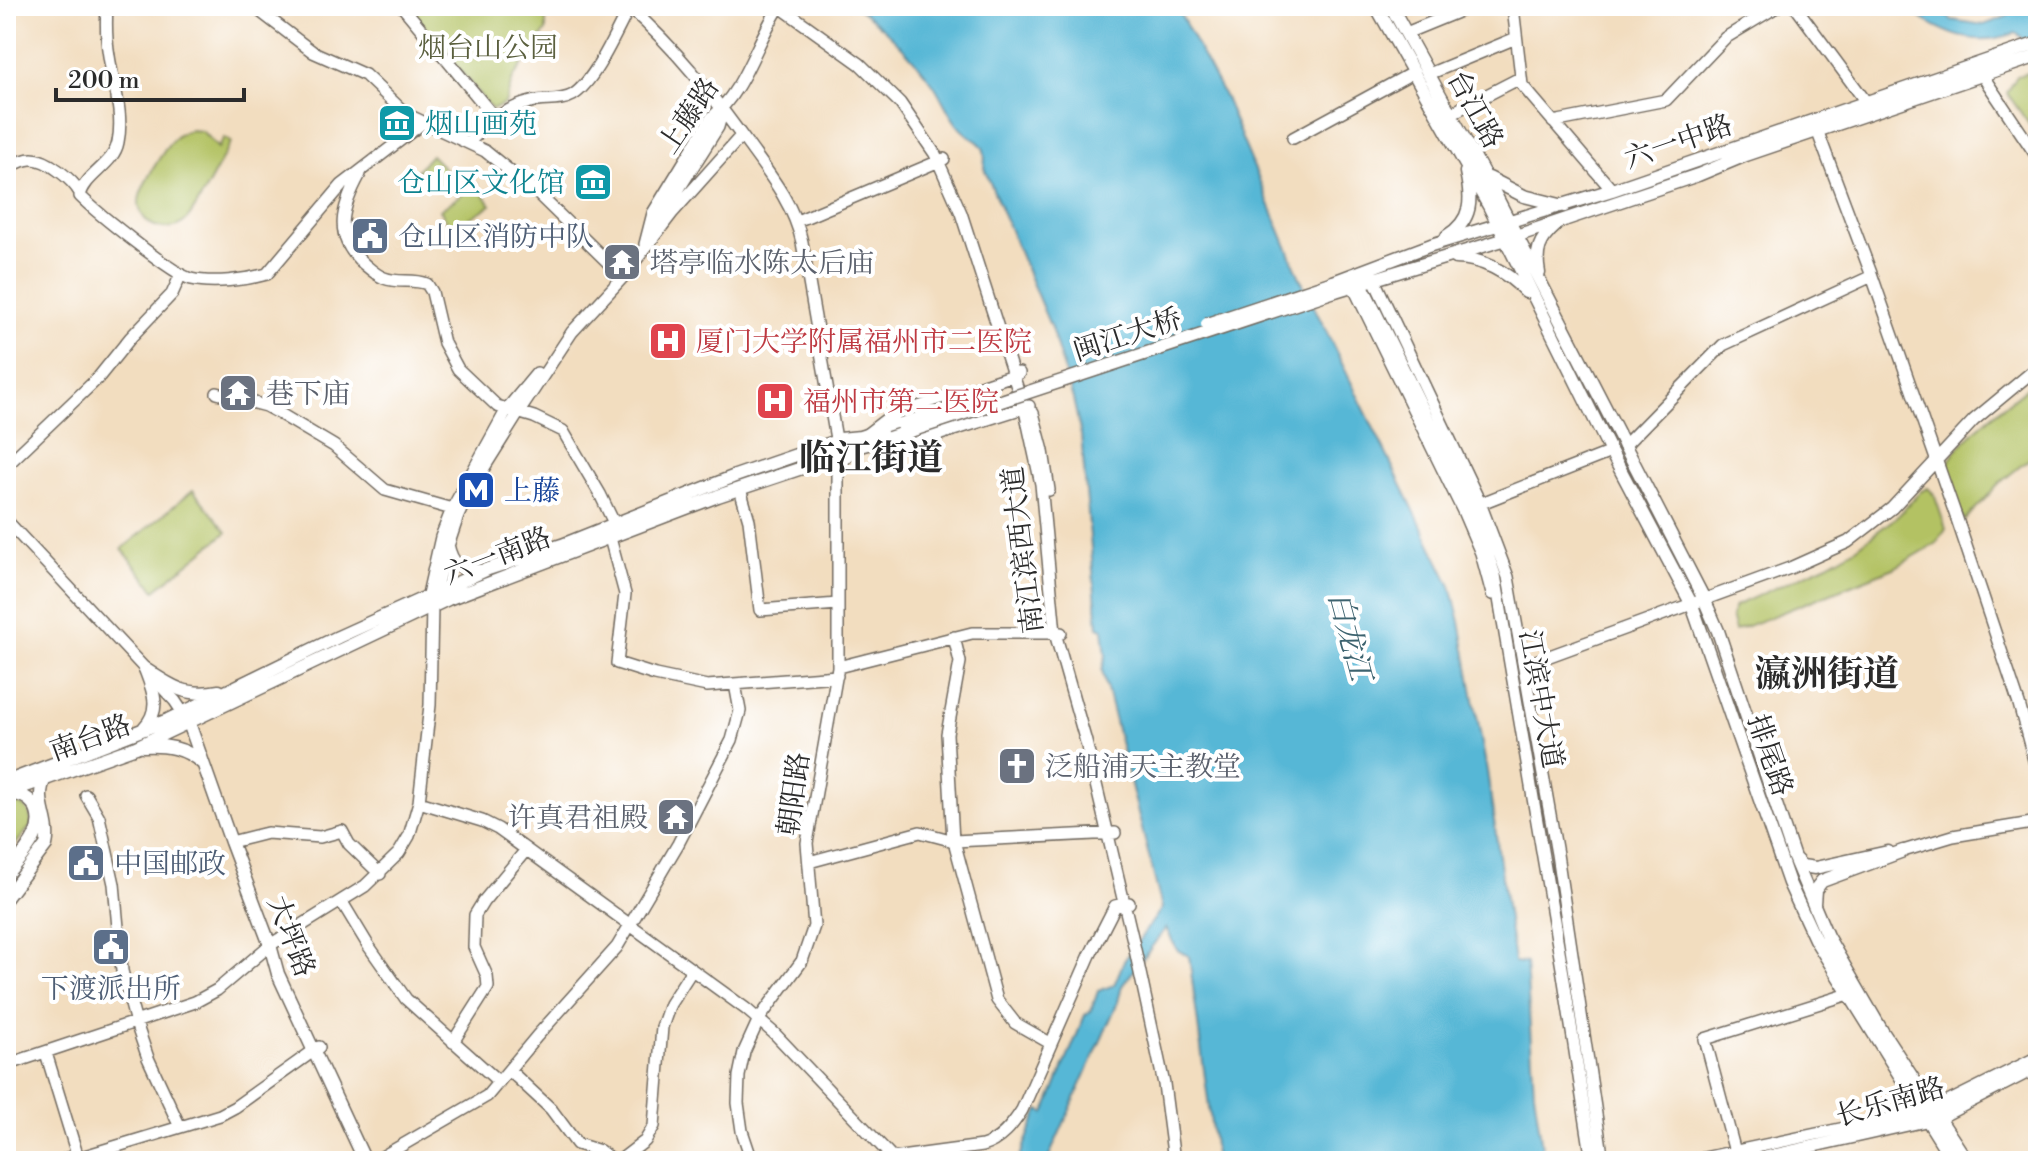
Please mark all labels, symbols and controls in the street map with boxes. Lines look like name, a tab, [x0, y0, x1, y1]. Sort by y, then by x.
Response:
park label: 烟台山公园	[418, 31, 558, 66]
scale bar	[56, 52, 244, 102]
street label: 台江路	[1439, 65, 1510, 155]
text: 200 m	[68, 66, 139, 96]
street label: 上藤路	[651, 71, 727, 160]
museum icon: 烟山画苑	[376, 102, 418, 144]
place label: 烟山画苑	[425, 107, 537, 142]
street label: 六一中路	[1620, 108, 1737, 177]
museum icon: 仓山区文化馆	[572, 161, 614, 203]
place label: 仓山区文化馆	[397, 166, 565, 201]
public building icon: 仓山区消防中队	[349, 215, 391, 257]
place label: 仓山区消防中队	[398, 220, 594, 255]
temple icon: 塔亭临水陈太后庙	[601, 241, 643, 283]
place label: 塔亭临水陈太后庙	[650, 246, 874, 281]
street label: 闽江大桥	[1069, 301, 1186, 369]
hospital icon: 厦门大学附属福州市二医院	[647, 320, 689, 362]
place label: 厦门大学附属福州市二医院	[696, 325, 1032, 360]
temple icon: 巷下庙	[217, 372, 259, 414]
place label: 巷下庙	[266, 377, 350, 412]
hospital icon: 福州市第二医院	[754, 380, 796, 422]
place label: 福州市第二医院	[803, 385, 999, 420]
district label: 临江街道	[799, 437, 943, 482]
street label: 南江滨西大道	[996, 464, 1051, 635]
metro station icon: 上藤	[455, 469, 497, 511]
place label: 上藤	[504, 474, 560, 509]
street label: 六一南路	[439, 520, 556, 593]
water label: 白龙江	[1319, 588, 1380, 689]
street label: 江滨中大道	[1511, 627, 1570, 771]
district label: 瀛洲街道	[1755, 653, 1899, 698]
street label: 南台路	[45, 708, 136, 769]
street label: 排尾路	[1739, 710, 1800, 801]
church icon: 泛船浦天主教堂	[996, 745, 1038, 787]
street label: 朝阳路	[771, 750, 818, 838]
place label: 泛船浦天主教堂	[1045, 750, 1241, 785]
temple icon: 许真君祖殿	[655, 796, 697, 838]
place label: 许真君祖殿	[508, 801, 648, 836]
public building icon: 中国邮政	[65, 842, 107, 884]
place label: 中国邮政	[114, 847, 226, 882]
street label: 大坪路	[259, 891, 322, 982]
public building icon: 下渡派出所	[90, 926, 132, 968]
place label: 下渡派出所	[41, 972, 181, 1007]
street label: 长乐南路	[1832, 1070, 1949, 1135]

